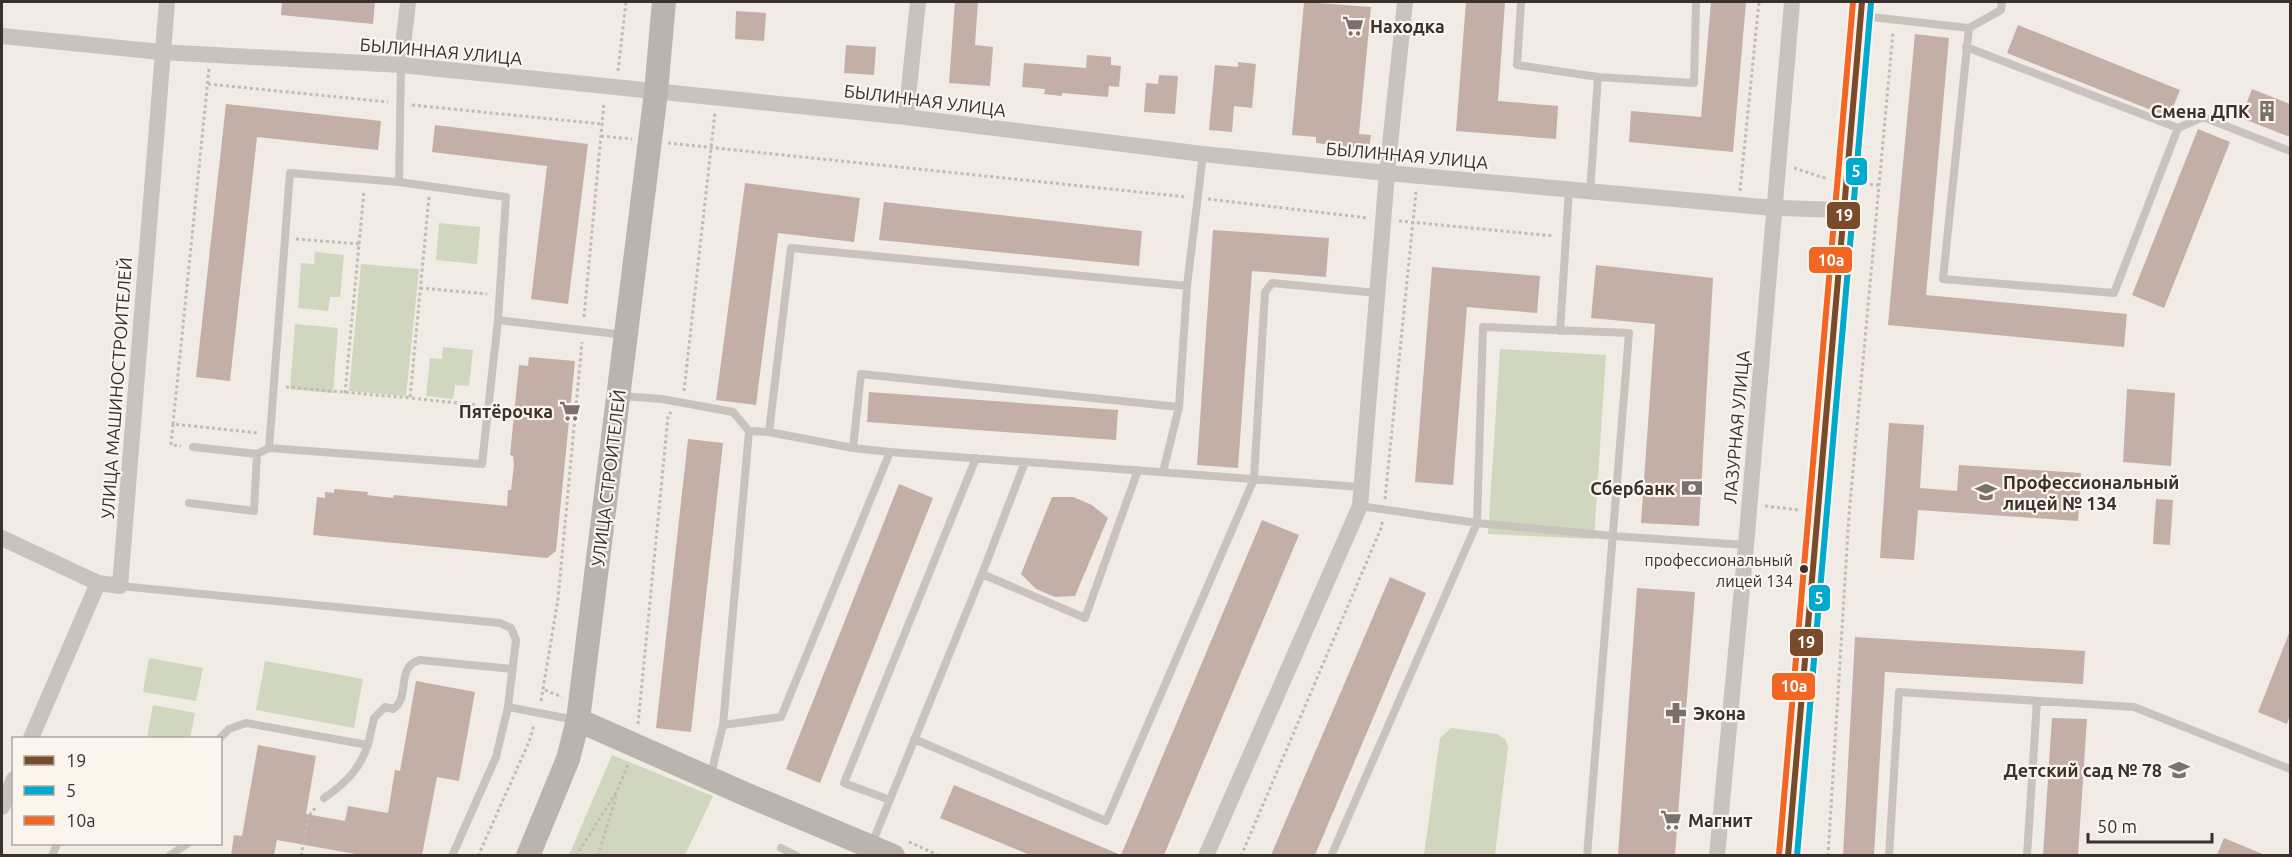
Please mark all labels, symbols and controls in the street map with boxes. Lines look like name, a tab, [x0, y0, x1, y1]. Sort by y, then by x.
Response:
supermarket icon: Находка	[1341, 14, 1365, 38]
place label: Находка	[1370, 16, 1445, 36]
street label: БЫЛИННАЯ УЛИЦА	[359, 34, 523, 68]
street label: БЫЛИННАЯ УЛИЦА	[843, 80, 1007, 120]
building icon: Смена ДПК	[2255, 99, 2279, 123]
place label: Смена ДПК	[2151, 101, 2250, 121]
street label: БЫЛИННАЯ УЛИЦА	[1325, 138, 1489, 172]
line badge: 5	[1845, 157, 1868, 186]
text: 5	[1851, 162, 1861, 180]
line badge: 19	[1826, 201, 1861, 230]
text: 19	[1835, 206, 1853, 224]
line badge: 10а	[1808, 246, 1853, 274]
text: 10а	[1818, 251, 1844, 269]
street label: УЛИЦА МАШИНОСТРОИТЕЛЕЙ	[97, 257, 135, 519]
street label: ЛАЗУРНАЯ УЛИЦА	[1719, 349, 1753, 505]
street label: УЛИЦА СТРОИТЕЛЕЙ	[587, 388, 629, 568]
supermarket icon: Пятёрочка	[558, 399, 582, 423]
place label: Пятёрочка	[459, 401, 553, 421]
place label: Профессиональный лицей № 134	[2003, 472, 2179, 513]
bank icon: Сбербанк	[1680, 476, 1704, 500]
place label: Сбербанк	[1590, 478, 1676, 498]
school or university icon: Профессиональный лицей № 134	[1974, 480, 1998, 504]
place label: профессиональный лицей 134	[1644, 551, 1793, 590]
marker: профессиональный лицей 134	[1798, 563, 1810, 575]
line badge: 5	[1808, 584, 1831, 612]
text: 5	[1814, 589, 1824, 607]
line badge: 19	[1789, 628, 1824, 657]
text: 19	[1797, 633, 1815, 651]
line badge: 10а	[1771, 672, 1816, 701]
text: 10а	[1781, 677, 1807, 695]
pharmacy icon: Экона	[1664, 701, 1688, 725]
place label: Экона	[1693, 703, 1746, 723]
legend	[12, 737, 222, 845]
text: 19	[66, 750, 86, 770]
school or university icon: Детский сад № 78	[2167, 758, 2191, 782]
place label: Детский сад № 78	[2004, 760, 2162, 780]
text: 5	[66, 780, 76, 800]
scale bar	[2088, 806, 2212, 844]
supermarket icon: Магнит	[1659, 808, 1683, 832]
text: 10а	[66, 810, 96, 830]
place label: Магнит	[1688, 810, 1752, 830]
text: 50 m	[2097, 816, 2137, 836]

